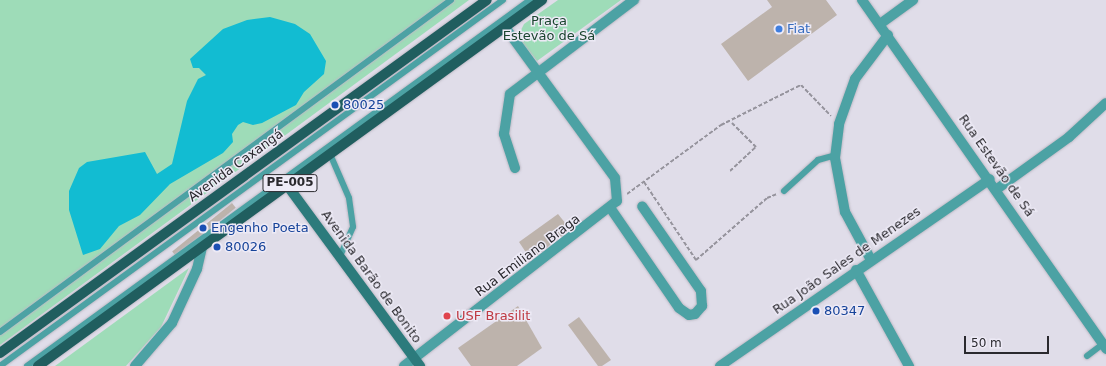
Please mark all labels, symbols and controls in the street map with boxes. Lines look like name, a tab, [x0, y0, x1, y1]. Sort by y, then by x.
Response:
park label: Praça Estevão de Sá	[503, 14, 595, 45]
place label: Fiat	[787, 21, 810, 37]
marker: Fiat	[774, 24, 784, 34]
place label: 80025	[343, 97, 384, 113]
marker: 80025	[330, 100, 340, 110]
street label: Rua Estevão de Sá	[955, 112, 1037, 220]
street label: Avenida Caxangá	[186, 126, 286, 206]
road number: PE-005	[262, 173, 318, 193]
street label: Rua João Sales de Menezes	[770, 204, 924, 318]
street label: Avenida Barão de Bonito	[318, 208, 424, 346]
street label: Rua Emiliano Braga	[472, 211, 584, 301]
place label: Engenho Poeta	[211, 220, 309, 236]
marker: Engenho Poeta	[198, 223, 208, 233]
place label: 80026	[225, 239, 266, 255]
marker: 80026	[212, 242, 222, 252]
place label: 80347	[824, 303, 865, 319]
marker: 80347	[811, 306, 821, 316]
place label: USF Brasilit	[456, 308, 530, 324]
marker: USF Brasilit	[441, 310, 453, 322]
scale bar	[966, 328, 1051, 354]
text: 50 m	[971, 336, 1002, 350]

